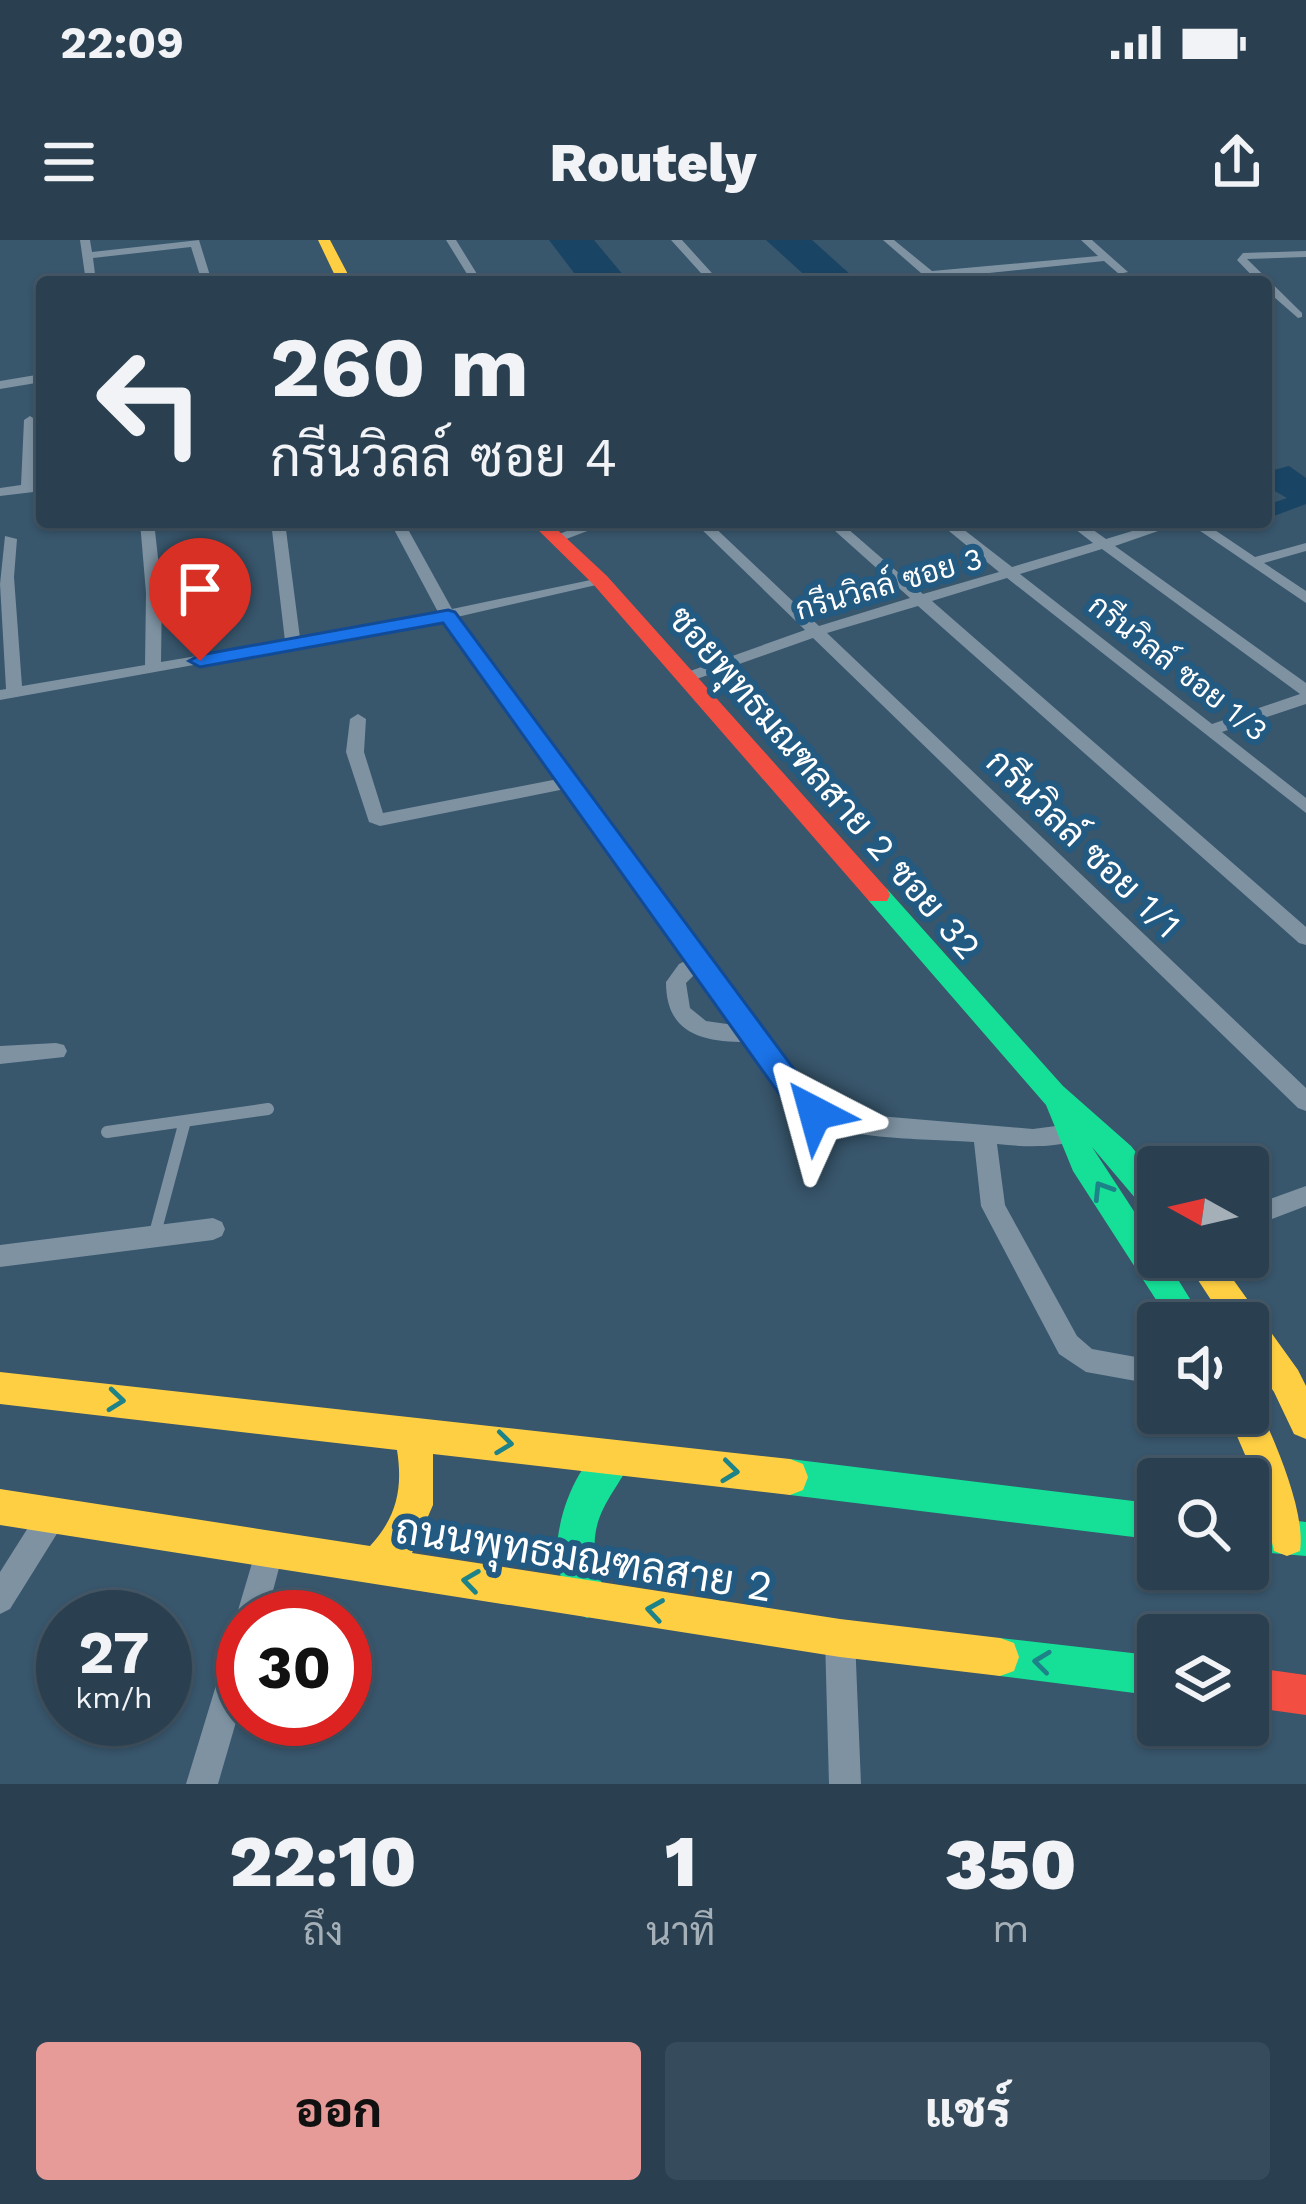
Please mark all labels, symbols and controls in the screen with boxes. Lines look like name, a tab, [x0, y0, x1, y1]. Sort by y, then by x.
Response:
text: 22:09	[60, 16, 184, 69]
icon: menu	[36, 129, 102, 195]
icon: share	[1204, 129, 1270, 195]
text: Routely	[549, 131, 757, 194]
text: 260 m	[270, 318, 529, 416]
icon: left	[72, 324, 228, 480]
text: กรีนวิลล์ ซอย 4	[270, 426, 618, 489]
pin	[149, 538, 251, 661]
street label: กรีนวิลล์ ซอย 3	[791, 538, 986, 627]
icon: arrive	[167, 556, 233, 622]
street label: กรีนวิลล์ ซอย 1/3	[1082, 586, 1276, 748]
street label: ซอยพุทธมณฑลสาย 2 ซอย 32	[657, 598, 989, 970]
street label: กรีนวิลล์ ซอย 1/1	[978, 739, 1190, 947]
position arrow	[752, 1050, 878, 1176]
north arrow	[1137, 1146, 1269, 1278]
map controls	[1137, 1146, 1269, 1746]
one-way arrow	[1094, 1181, 1116, 1203]
button: sound	[1137, 1302, 1269, 1434]
one-way arrow	[106, 1387, 126, 1413]
one-way arrow	[494, 1430, 514, 1456]
one-way arrow	[720, 1458, 740, 1484]
button: search	[1137, 1458, 1269, 1590]
street label: ถนนพุทธมณฑลสาย 2	[391, 1504, 776, 1616]
one-way arrow	[462, 1569, 481, 1595]
speed limit sign: 30	[216, 1590, 372, 1746]
one-way arrow	[646, 1598, 665, 1624]
button: layers	[1137, 1614, 1269, 1746]
text: 27	[78, 1617, 150, 1688]
one-way arrow	[1032, 1649, 1052, 1675]
text: km/h	[75, 1680, 153, 1715]
text: 22:10	[229, 1819, 417, 1903]
text: 1	[665, 1819, 697, 1903]
text: 350	[945, 1822, 1077, 1906]
text: m	[992, 1906, 1029, 1951]
text: ถึง	[303, 1909, 343, 1954]
text: นาที	[646, 1909, 715, 1954]
button: ออก	[36, 2042, 641, 2180]
button: แชร์	[665, 2042, 1270, 2180]

